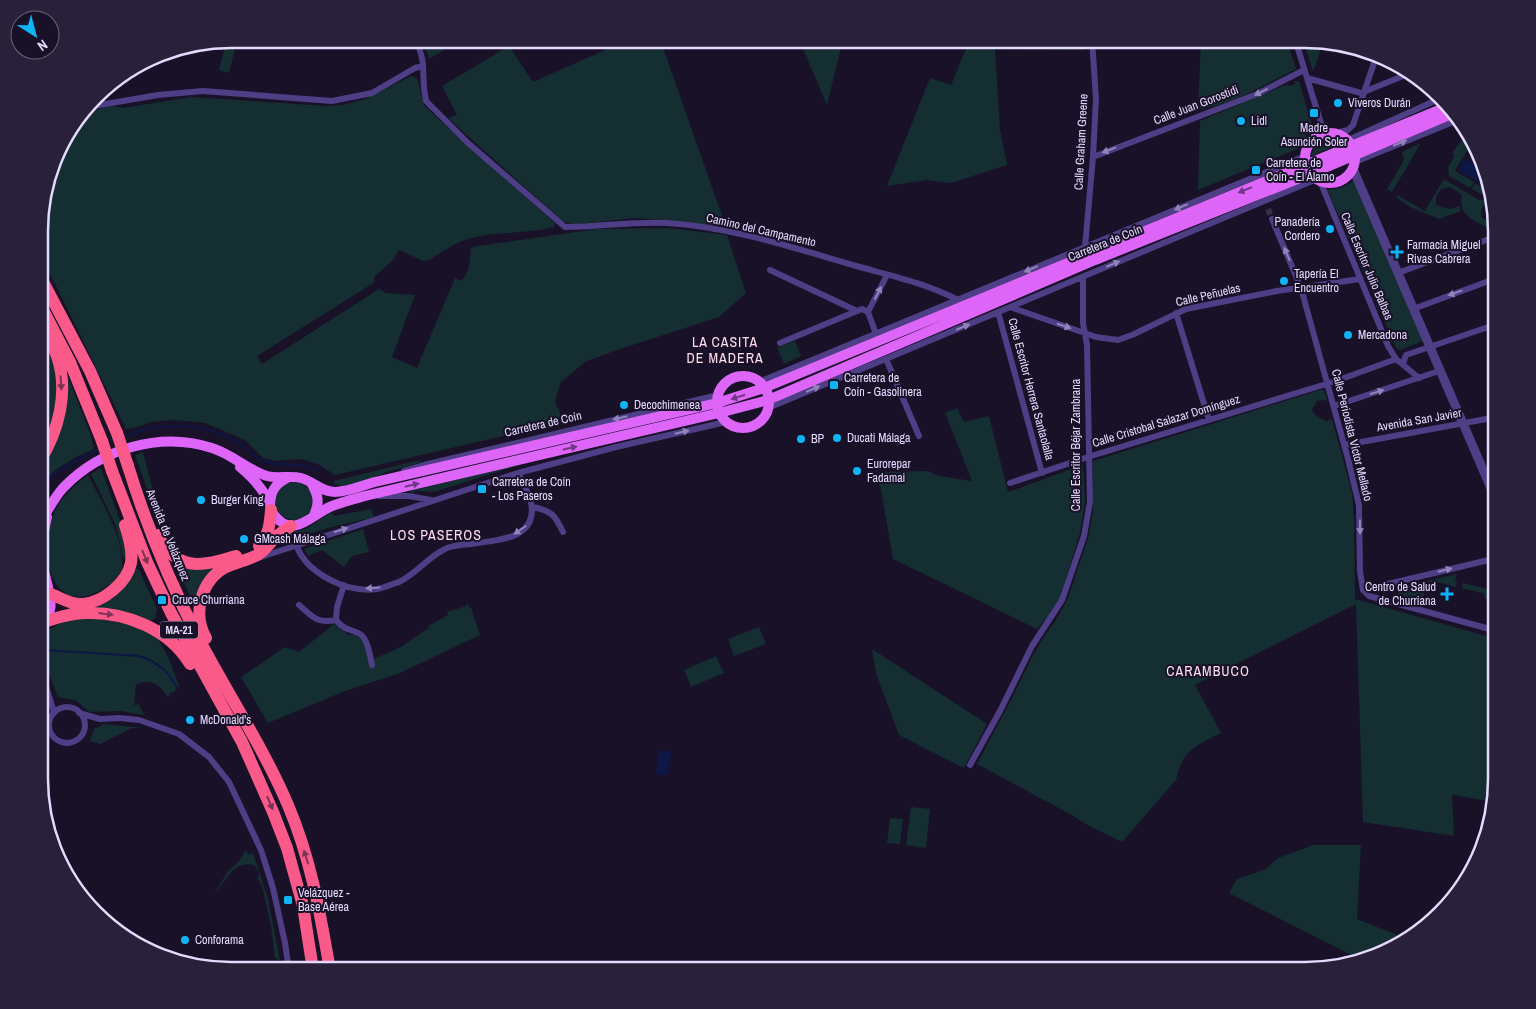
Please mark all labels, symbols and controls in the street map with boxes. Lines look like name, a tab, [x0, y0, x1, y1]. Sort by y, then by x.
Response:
north arrow	[10, 10, 60, 60]
text: N	[34, 36, 51, 55]
street label: Calle Juan Gorostidi	[1151, 81, 1241, 129]
one-way arrow	[1254, 88, 1268, 96]
street label: Calle Graham Greene	[1070, 94, 1092, 190]
place label: Viveros Durán	[1348, 95, 1411, 111]
marker: Viveros Durán	[1332, 97, 1344, 109]
marker: Madre Asunción Soler	[1308, 107, 1320, 119]
place label: Lidl	[1251, 113, 1267, 129]
marker: Lidl	[1235, 115, 1247, 127]
place label: Madre Asunción Soler	[1280, 120, 1348, 150]
one-way arrow	[1393, 139, 1407, 147]
one-way arrow	[1102, 147, 1117, 155]
place label: Carretera de Coín - El Álamo	[1266, 155, 1334, 185]
marker: Carretera de Coín - El Álamo	[1250, 164, 1262, 176]
one-way arrow	[1237, 187, 1252, 194]
one-way arrow	[1173, 203, 1188, 211]
street label: Camino del Campamento	[705, 210, 817, 250]
street label: Calle Escritor Julio Balbas	[1337, 210, 1397, 322]
place label: Panadería Cordero	[1275, 214, 1321, 244]
street label: Carretera de Coín	[1065, 221, 1145, 265]
marker: Panadería Cordero	[1324, 223, 1336, 235]
place label: Farmacia Miguel Rivas Cabrera	[1407, 237, 1480, 267]
marker: Farmacia Miguel Rivas Cabrera	[1391, 246, 1403, 258]
one-way arrow	[1282, 247, 1290, 261]
one-way arrow	[1106, 260, 1120, 268]
one-way arrow	[1023, 266, 1038, 274]
place label: Tapería El Encuentro	[1294, 266, 1339, 296]
marker: Tapería El Encuentro	[1278, 275, 1290, 287]
street label: Calle Peñuelas	[1174, 280, 1242, 310]
one-way arrow	[874, 286, 882, 300]
one-way arrow	[1448, 290, 1462, 298]
street label: Calle Escritor Herrera Santaolalla	[1004, 316, 1058, 462]
one-way arrow	[956, 322, 970, 330]
one-way arrow	[1057, 322, 1072, 330]
place label: Mercadona	[1358, 327, 1408, 343]
marker: Mercadona	[1342, 329, 1354, 341]
district label: LA CASITA DE MADERA	[686, 333, 764, 367]
street label: Calle Periodista Víctor Mellado	[1328, 367, 1376, 503]
place label: Carretera de Coín - Gasolinera	[844, 370, 922, 400]
one-way arrow	[58, 375, 66, 391]
street label: Calle Escritor Béjar Zambrana	[1068, 378, 1084, 511]
marker: Carretera de Coín - Gasolinera	[828, 379, 840, 391]
one-way arrow	[806, 385, 820, 393]
one-way arrow	[1369, 388, 1384, 395]
street label: Calle Cristobal Salazar Domínguez	[1090, 391, 1242, 451]
one-way arrow	[730, 393, 745, 401]
place label: Decochimenea	[634, 397, 701, 413]
marker: Decochimenea	[618, 399, 630, 411]
street label: Avenida San Javier	[1374, 405, 1463, 435]
street label: Carretera de Coín	[503, 407, 583, 441]
one-way arrow	[612, 414, 627, 422]
one-way arrow	[675, 428, 690, 436]
place label: Ducati Málaga	[847, 430, 911, 446]
place label: BP	[811, 431, 825, 447]
marker: Ducati Málaga	[831, 432, 843, 444]
marker: BP	[795, 433, 807, 445]
one-way arrow	[563, 444, 578, 452]
place label: Eurorepar Fadamai	[867, 456, 911, 486]
marker: Eurorepar Fadamai	[851, 465, 863, 477]
place label: Carretera de Coín - Los Paseros	[492, 474, 571, 504]
one-way arrow	[405, 481, 420, 489]
marker: Carretera de Coín - Los Paseros	[476, 483, 488, 495]
street label: Avenida de Velázquez	[142, 486, 194, 583]
place label: Burger King	[211, 492, 264, 508]
marker: Burger King	[195, 494, 207, 506]
one-way arrow	[1356, 519, 1364, 535]
one-way arrow	[334, 525, 349, 533]
district label: LOS PASEROS	[390, 526, 482, 544]
one-way arrow	[513, 526, 527, 535]
place label: GMcash Málaga	[254, 531, 326, 547]
marker: GMcash Málaga	[238, 533, 250, 545]
one-way arrow	[142, 550, 150, 564]
one-way arrow	[1437, 566, 1452, 574]
place label: Centro de Salud de Churriana	[1365, 579, 1437, 609]
one-way arrow	[364, 584, 380, 592]
marker: Centro de Salud de Churriana	[1440, 587, 1454, 601]
place label: Cruce Churriana	[172, 592, 245, 608]
marker: Cruce Churriana	[156, 594, 168, 606]
one-way arrow	[98, 610, 114, 618]
road number: MA-21	[160, 622, 198, 638]
district label: CARAMBUCO	[1166, 662, 1250, 680]
place label: McDonald's	[200, 712, 251, 728]
marker: McDonald's	[184, 714, 196, 726]
one-way arrow	[266, 796, 274, 810]
one-way arrow	[302, 849, 310, 864]
place label: Velázquez - Base Aérea	[298, 885, 350, 915]
marker: Velázquez - Base Aérea	[282, 894, 294, 906]
place label: Conforama	[195, 932, 244, 948]
marker: Conforama	[179, 934, 191, 946]

